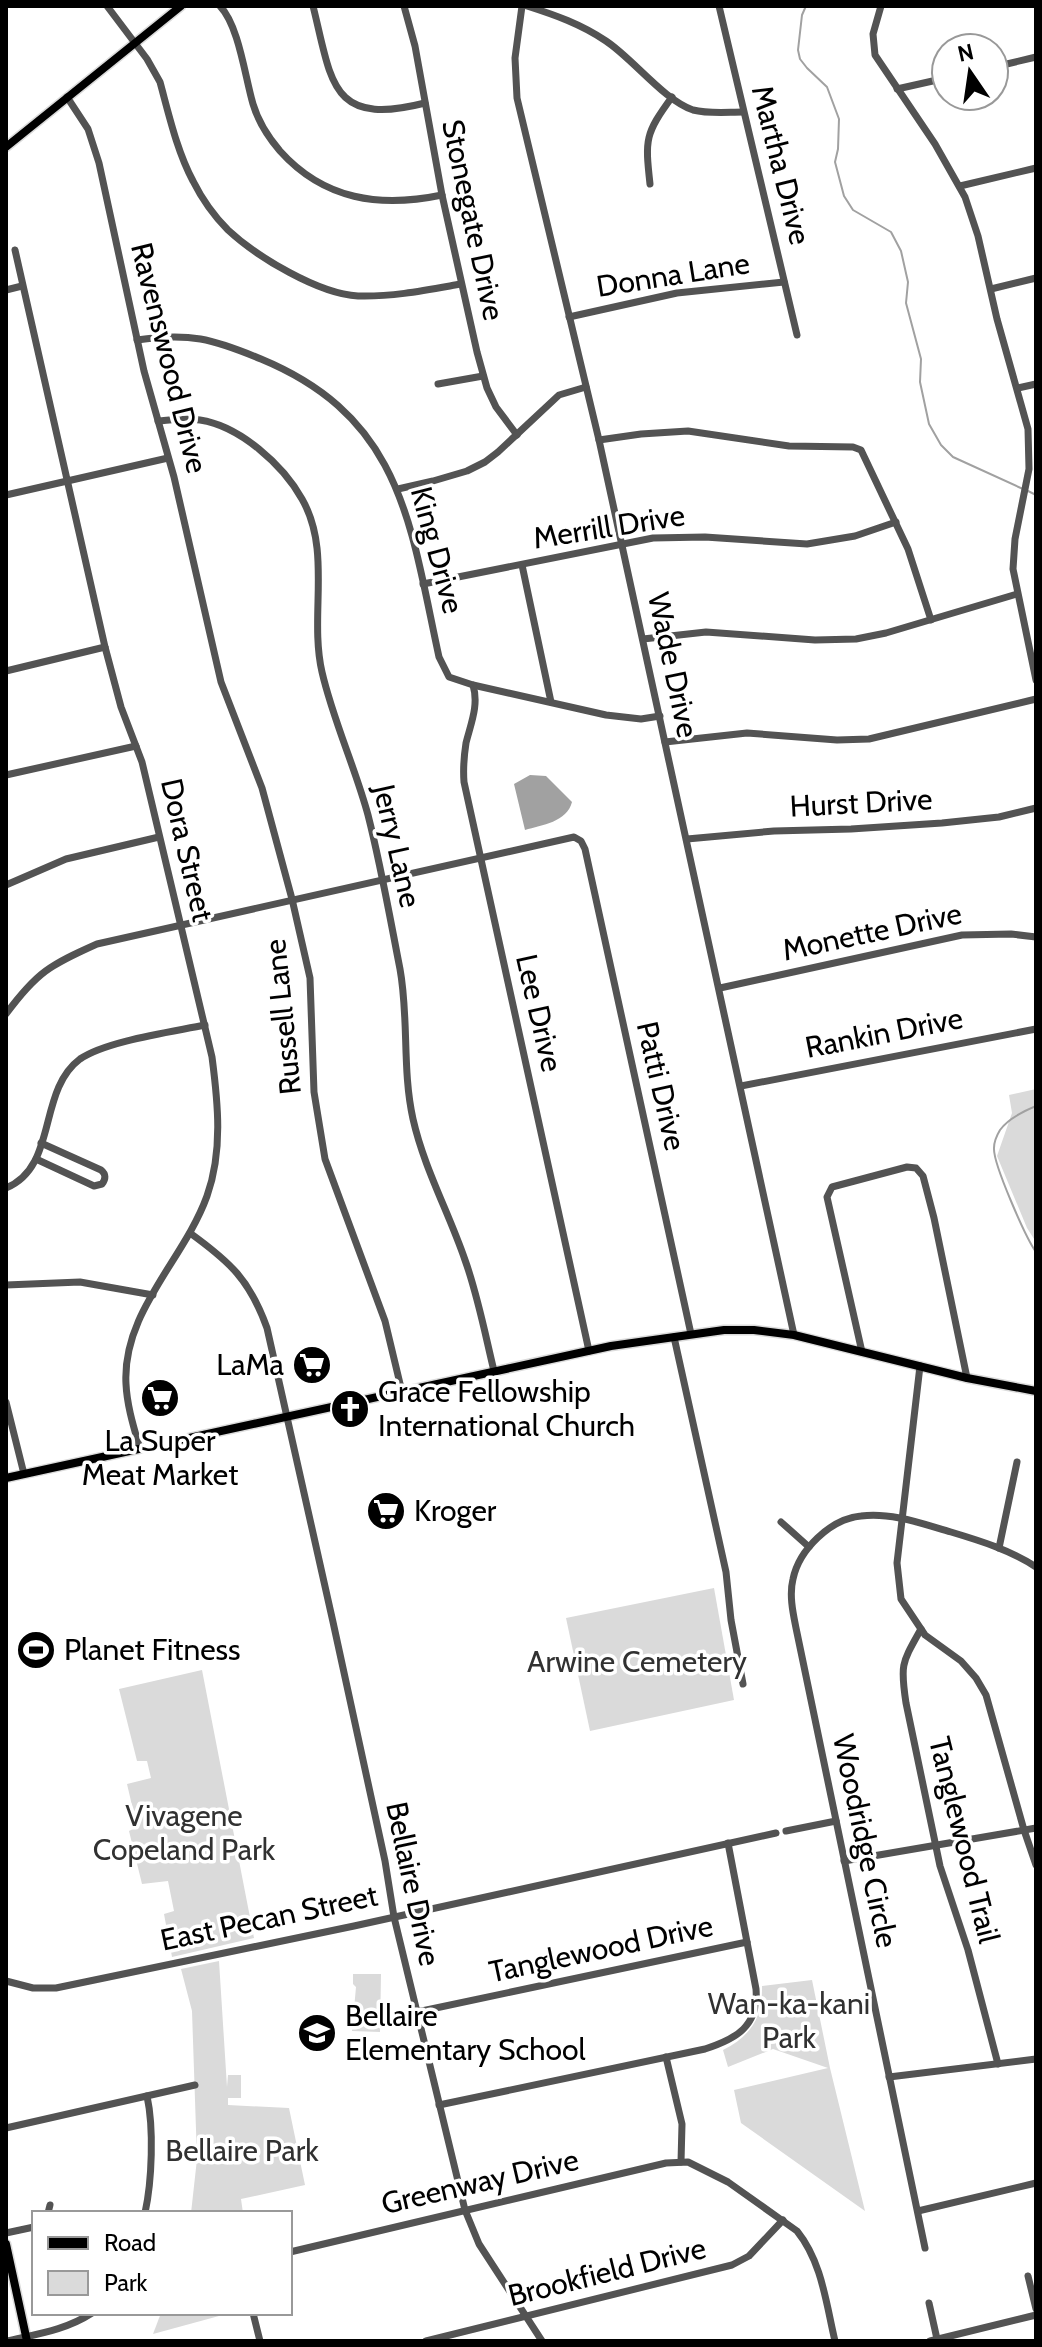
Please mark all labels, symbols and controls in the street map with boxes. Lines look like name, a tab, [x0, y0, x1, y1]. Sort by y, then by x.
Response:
north arrow	[930, 32, 1010, 112]
text: N	[955, 38, 976, 68]
street label: Martha Drive	[744, 81, 819, 248]
street label: Stonegate Drive	[434, 116, 513, 324]
street label: Ravenswood Drive	[123, 239, 216, 477]
street label: Donna Lane	[594, 244, 752, 305]
street label: King Drive	[403, 482, 472, 617]
street label: Merrill Drive	[531, 496, 687, 557]
street label: Wade Drive	[640, 589, 707, 741]
street label: Dora Street	[153, 775, 222, 925]
street label: Jerry Lane	[365, 780, 430, 911]
street label: Hurst Drive	[789, 780, 933, 825]
street label: Monette Drive	[779, 894, 965, 969]
street label: Russell Lane	[256, 937, 309, 1097]
street label: Lee Drive	[508, 951, 571, 1075]
street label: Rankin Drive	[802, 999, 966, 1066]
street label: Patti Drive	[629, 1018, 694, 1154]
supermarket icon: LaMa	[291, 1344, 333, 1386]
place label: LaMa	[216, 1346, 285, 1383]
place label: Grace Fellowship International Church	[378, 1373, 635, 1444]
supermarket icon: La Super Meat Market	[139, 1377, 181, 1419]
church icon: Grace Fellowship International Church	[329, 1388, 371, 1430]
place label: La Super Meat Market	[82, 1422, 238, 1493]
supermarket icon: Kroger	[365, 1490, 407, 1532]
place label: Kroger	[414, 1492, 497, 1529]
sports icon: Planet Fitness	[15, 1629, 57, 1671]
place label: Planet Fitness	[64, 1631, 240, 1668]
park label: Arwine Cemetery	[527, 1643, 747, 1680]
street label: Woodridge Circle	[825, 1731, 906, 1951]
street label: Tanglewood Trail	[921, 1733, 1008, 1947]
park label: Vivagene Copeland Park	[93, 1797, 276, 1868]
street label: Bellaire Drive	[378, 1799, 449, 1969]
street label: East Pecan Street	[157, 1876, 381, 1959]
street label: Tanglewood Drive	[486, 1907, 716, 1990]
park label: Wan-ka-kani Park	[708, 1985, 870, 2056]
place label: Bellaire Elementary School	[345, 1997, 585, 2068]
school or university icon: Bellaire Elementary School	[296, 2012, 338, 2054]
park label: Bellaire Park	[165, 2132, 319, 2169]
street label: Greenway Drive	[378, 2141, 582, 2222]
legend	[32, 2211, 292, 2315]
text: Road	[104, 2228, 156, 2257]
street label: Brookfield Drive	[504, 2229, 710, 2314]
text: Park	[104, 2268, 147, 2297]

